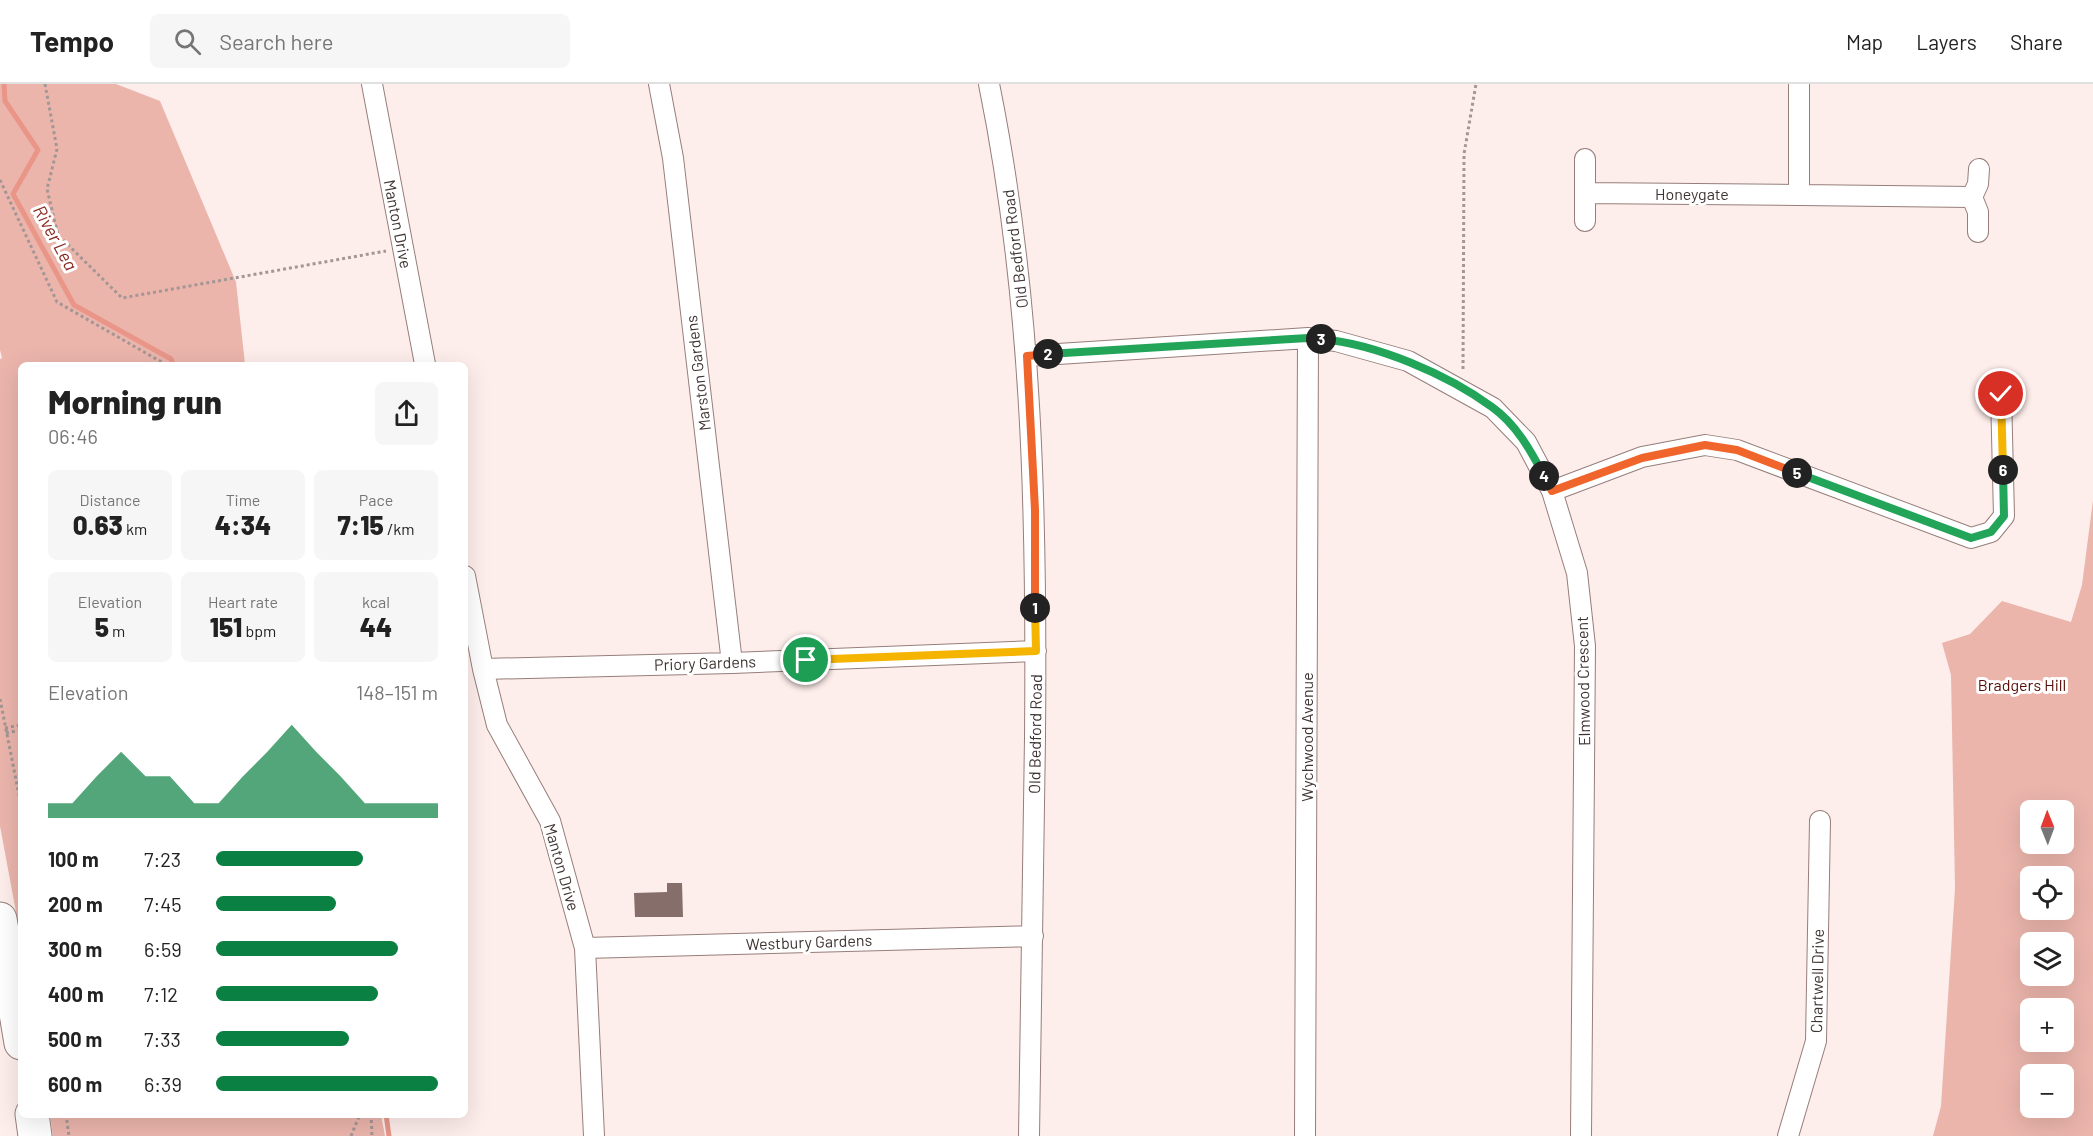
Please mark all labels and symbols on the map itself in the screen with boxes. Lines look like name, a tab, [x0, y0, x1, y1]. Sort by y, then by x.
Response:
street label: Manton Drive	[381, 178, 416, 270]
street label: Honeygate	[1655, 184, 1729, 203]
street label: Old Bedford Road	[998, 189, 1031, 310]
water label: River Lea	[29, 201, 83, 274]
street label: Marston Gardens	[681, 314, 714, 432]
pin: 3	[1306, 324, 1336, 354]
pin: 2	[1033, 339, 1063, 369]
pin	[1975, 368, 2026, 419]
pin: 6	[1988, 455, 2018, 485]
pin: 5	[1782, 458, 1812, 488]
pin: 4	[1529, 461, 1559, 491]
pin: 1	[1020, 593, 1050, 623]
street label: Elmwood Crescent	[1572, 616, 1593, 746]
pin	[780, 634, 831, 685]
street label: Priory Gardens	[654, 651, 756, 674]
street label: Wychwood Avenue	[1297, 672, 1316, 802]
street label: Old Bedford Road	[1024, 674, 1045, 794]
park label: Bradgers Hill	[1978, 675, 2066, 694]
north arrow	[2020, 800, 2074, 854]
street label: Manton Drive	[541, 821, 584, 913]
street label: Chartwell Drive	[1806, 929, 1827, 1033]
street label: Westbury Gardens	[745, 930, 873, 953]

